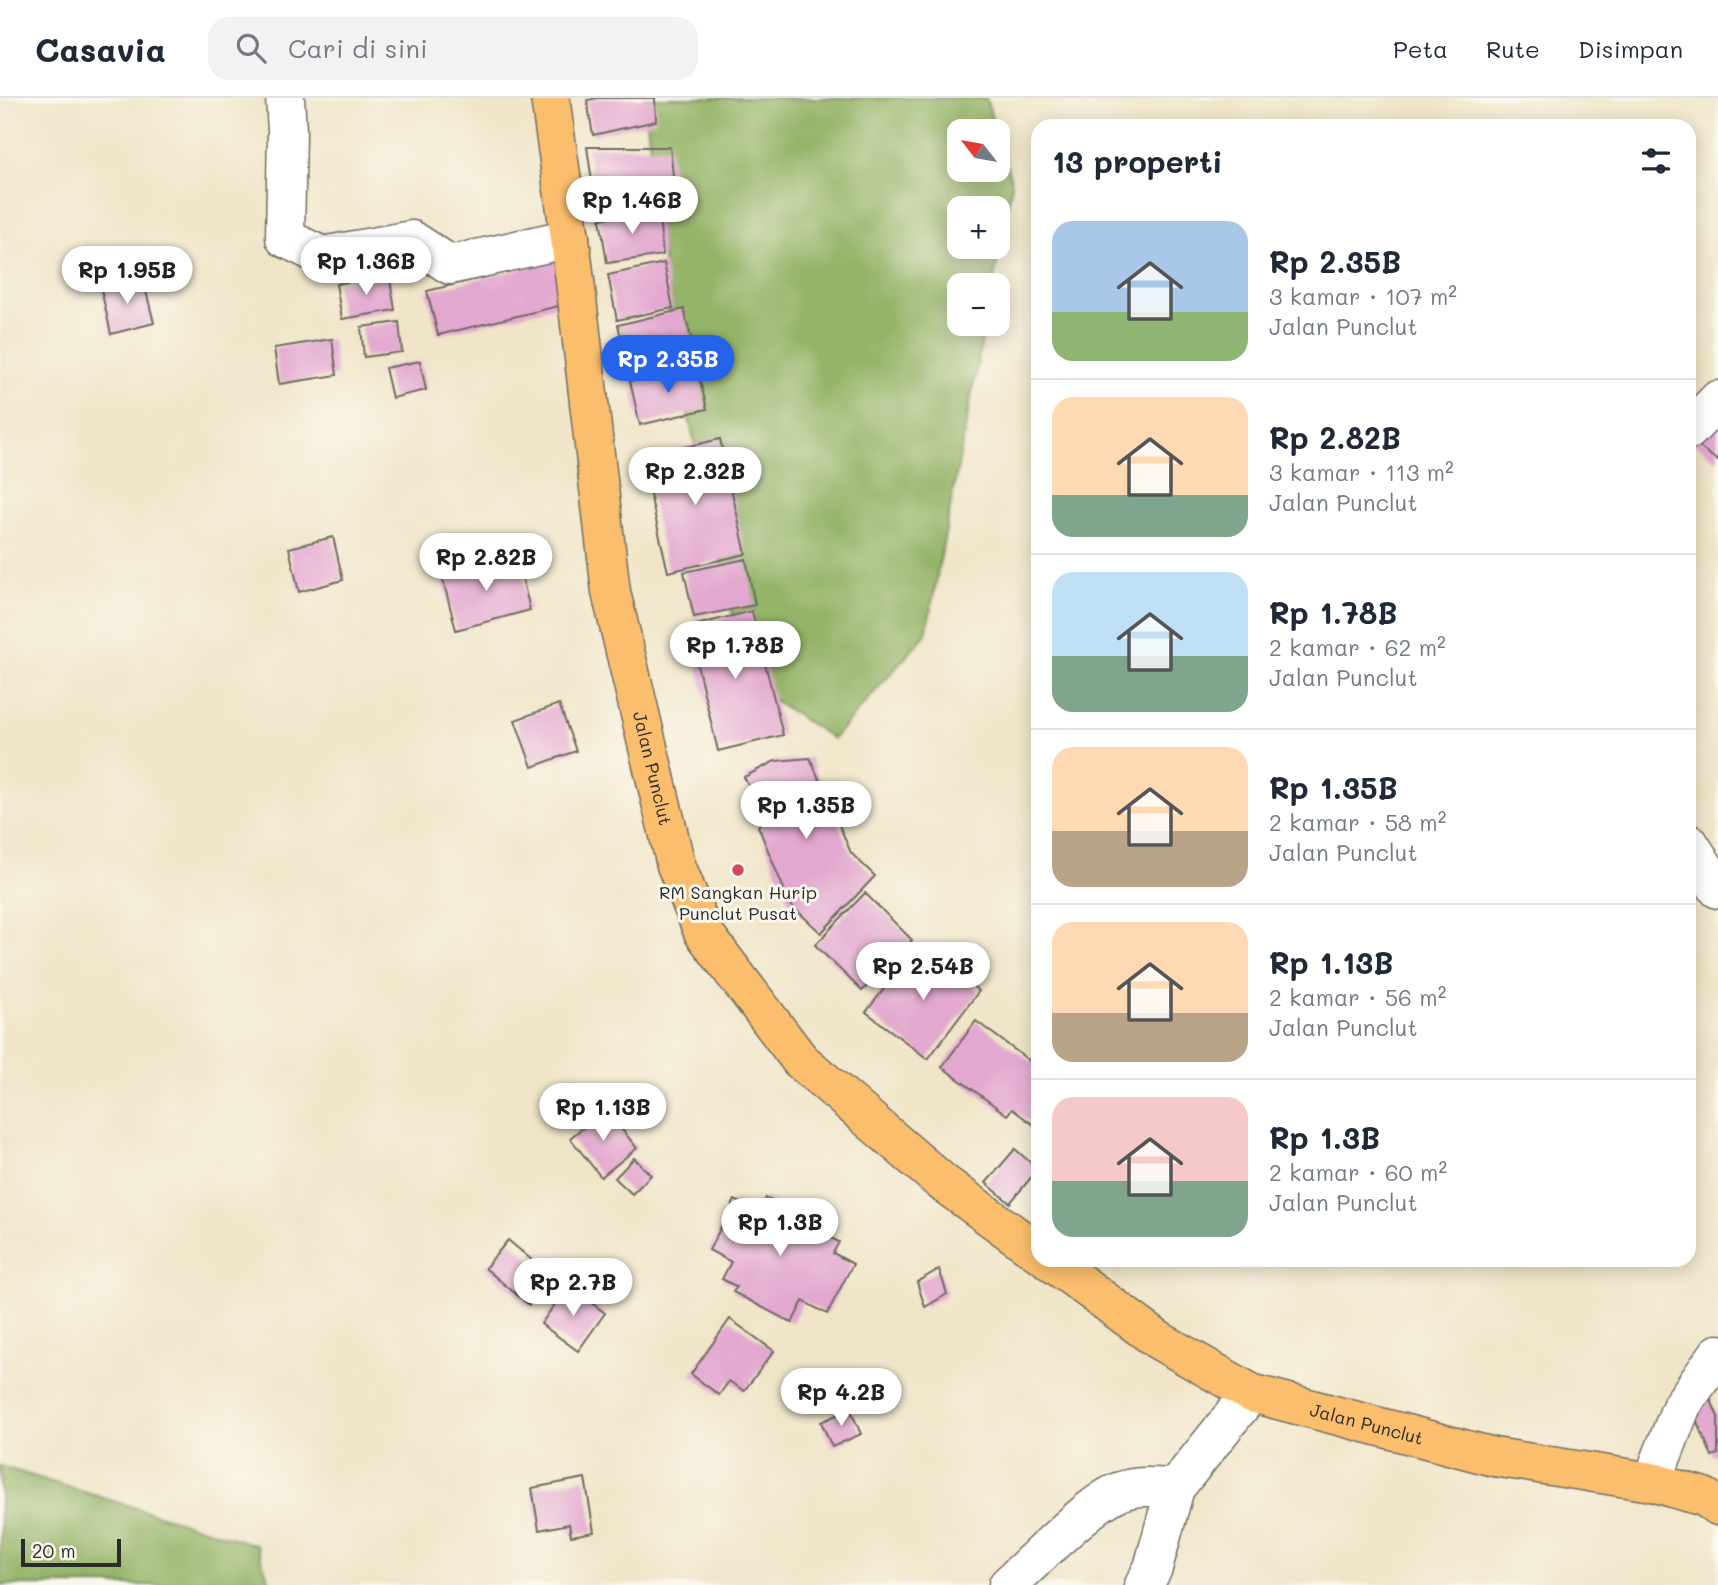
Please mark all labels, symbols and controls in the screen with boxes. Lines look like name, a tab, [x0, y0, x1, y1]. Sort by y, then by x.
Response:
search box	[208, 17, 698, 80]
text: Casavia	[35, 27, 166, 70]
icon: search	[232, 29, 270, 67]
text: Cari di sini	[288, 31, 428, 65]
text: Peta	[1393, 33, 1448, 64]
text: Rute	[1486, 33, 1540, 64]
text: Disimpan	[1578, 33, 1683, 64]
north arrow	[947, 119, 1010, 182]
map controls	[947, 119, 1010, 336]
text: 13 properti	[1052, 141, 1223, 181]
icon: filters	[1637, 142, 1675, 180]
pin: Rp 1.46B	[560, 176, 704, 236]
text: Rp 1.46B	[582, 184, 682, 214]
button: +	[947, 196, 1010, 259]
pin: Rp 1.36B	[294, 238, 438, 297]
text: Rp 2.35B	[1269, 241, 1401, 281]
text: Rp 1.36B	[316, 245, 416, 275]
pin: Rp 1.95B	[55, 246, 199, 306]
icon: home	[1108, 249, 1192, 333]
text: Rp 1.95B	[78, 254, 176, 284]
button: −	[947, 273, 1010, 336]
text: 3 kamar · 107 m²	[1269, 281, 1457, 311]
text: Jalan Punclut	[1269, 311, 1418, 341]
pin: Rp 2.35B	[596, 336, 740, 395]
text: Rp 2.35B	[617, 343, 719, 373]
text: Rp 2.82B	[1269, 417, 1401, 457]
icon: home	[1108, 425, 1192, 509]
pin: Rp 2.32B	[623, 448, 767, 507]
text: Rp 2.32B	[645, 455, 745, 485]
text: 3 kamar · 113 m²	[1269, 457, 1454, 487]
text: Jalan Punclut	[1269, 487, 1418, 517]
pin: Rp 2.82B	[414, 533, 558, 593]
text: Rp 2.82B	[435, 541, 537, 571]
text: Rp 1.78B	[1269, 592, 1398, 632]
icon: home	[1108, 600, 1192, 684]
pin: Rp 1.78B	[663, 622, 807, 681]
text: Rp 1.78B	[686, 629, 784, 659]
text: 2 kamar · 62 m²	[1269, 632, 1446, 662]
text: Jalan Punclut	[1269, 662, 1418, 692]
street label: Jalan Punclut	[628, 709, 678, 828]
text: Rp 1.35B	[1269, 767, 1398, 807]
icon: home	[1108, 775, 1192, 859]
pin: Rp 1.35B	[734, 782, 878, 841]
text: Rp 1.35B	[757, 789, 855, 819]
text: 2 kamar · 58 m²	[1269, 807, 1446, 837]
text: Jalan Punclut	[1269, 837, 1418, 867]
marker: RM Sangkan Hurip Punclut Pusat	[730, 862, 746, 878]
place label: RM Sangkan Hurip Punclut Pusat	[659, 880, 817, 925]
pin: Rp 2.54B	[851, 942, 995, 1002]
text: Rp 1.13B	[1269, 942, 1394, 982]
text: Rp 2.54B	[872, 950, 974, 980]
icon: home	[1108, 950, 1192, 1034]
text: 2 kamar · 56 m²	[1269, 982, 1446, 1012]
text: Jalan Punclut	[1269, 1012, 1418, 1042]
pin: Rp 1.13B	[531, 1084, 675, 1143]
text: Rp 1.13B	[555, 1091, 651, 1121]
text: Rp 1.3B	[1269, 1117, 1380, 1157]
icon: home	[1108, 1125, 1192, 1209]
text: 2 kamar · 60 m²	[1269, 1157, 1447, 1187]
text: Jalan Punclut	[1269, 1187, 1418, 1217]
pin: Rp 1.3B	[715, 1198, 845, 1258]
text: Rp 1.3B	[737, 1206, 823, 1236]
pin: Rp 2.7B	[508, 1258, 638, 1318]
text: Rp 2.7B	[530, 1266, 616, 1296]
pin: Rp 4.2B	[776, 1368, 906, 1428]
text: Rp 4.2B	[797, 1376, 885, 1406]
street label: Jalan Punclut	[1307, 1397, 1426, 1450]
scale bar	[21, 1536, 121, 1568]
text: 20 m	[32, 1538, 76, 1563]

